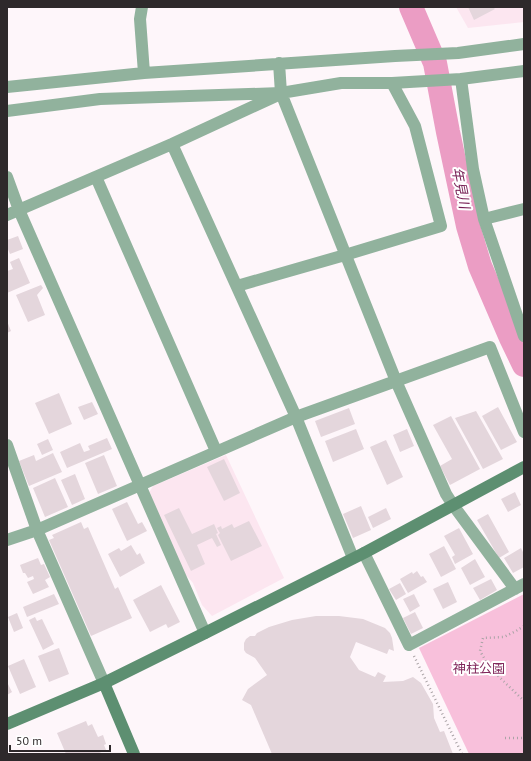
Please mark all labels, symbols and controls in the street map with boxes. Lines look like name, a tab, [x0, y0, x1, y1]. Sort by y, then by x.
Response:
water label: 年見川	[448, 166, 474, 212]
park label: 神柱公園	[453, 660, 505, 677]
scale bar	[10, 727, 110, 753]
text: 50 m	[16, 733, 42, 748]

